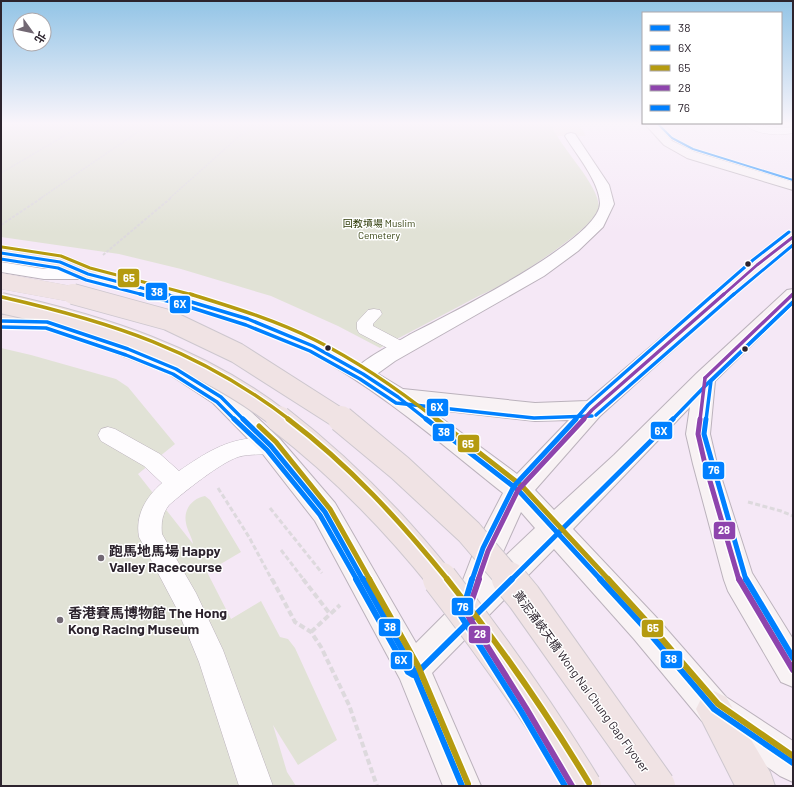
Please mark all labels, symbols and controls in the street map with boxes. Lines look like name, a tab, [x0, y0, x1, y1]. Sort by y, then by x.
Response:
north arrow	[12, 12, 52, 52]
legend	[642, 12, 782, 124]
text: 38	[678, 20, 690, 34]
text: 北	[32, 30, 49, 46]
text: 6X	[678, 40, 691, 54]
text: 65	[678, 60, 690, 74]
text: 28	[678, 80, 691, 94]
text: 76	[678, 100, 690, 114]
park label: 回教墳場 Muslim Cemetery	[343, 217, 415, 241]
unlabelled marker	[743, 259, 753, 269]
line badge: 65	[117, 268, 140, 288]
text: 65	[123, 271, 135, 284]
line badge: 38	[145, 282, 168, 301]
text: 38	[151, 285, 163, 298]
line badge: 6X	[169, 295, 191, 314]
text: 6X	[174, 297, 186, 310]
unlabelled marker	[323, 343, 333, 353]
unlabelled marker	[740, 344, 750, 354]
line badge: 6X	[426, 398, 449, 417]
text: 6X	[431, 400, 443, 413]
line badge: 6X	[650, 421, 673, 440]
line badge: 38	[432, 423, 455, 442]
text: 6X	[655, 424, 667, 437]
text: 38	[438, 425, 450, 438]
line badge: 65	[457, 434, 480, 453]
text: 65	[462, 437, 474, 450]
line badge: 76	[702, 461, 725, 480]
text: 76	[708, 463, 720, 476]
line badge: 28	[713, 521, 736, 540]
text: 28	[718, 523, 730, 536]
place label: 跑馬地馬場 Happy Valley Racecourse	[109, 542, 222, 575]
marker: 跑馬地馬場 Happy Valley Racecourse	[96, 553, 106, 563]
street label: 黃泥涌峽天橋 Wong Nai Chung Gap Flyover	[511, 587, 653, 775]
line badge: 76	[451, 597, 474, 616]
text: 76	[457, 600, 469, 613]
place label: 香港賽馬博物館 The Hong Kong Racing Museum	[68, 604, 227, 637]
marker: 香港賽馬博物館 The Hong Kong Racing Museum	[55, 615, 65, 625]
line badge: 38	[378, 618, 401, 637]
line badge: 65	[641, 619, 664, 638]
text: 38	[384, 620, 396, 633]
text: 65	[647, 621, 659, 634]
line badge: 28	[468, 625, 491, 644]
text: 28	[474, 627, 486, 640]
line badge: 38	[660, 650, 683, 669]
line badge: 6X	[390, 651, 413, 670]
text: 38	[665, 652, 677, 665]
text: 6X	[395, 653, 407, 666]

